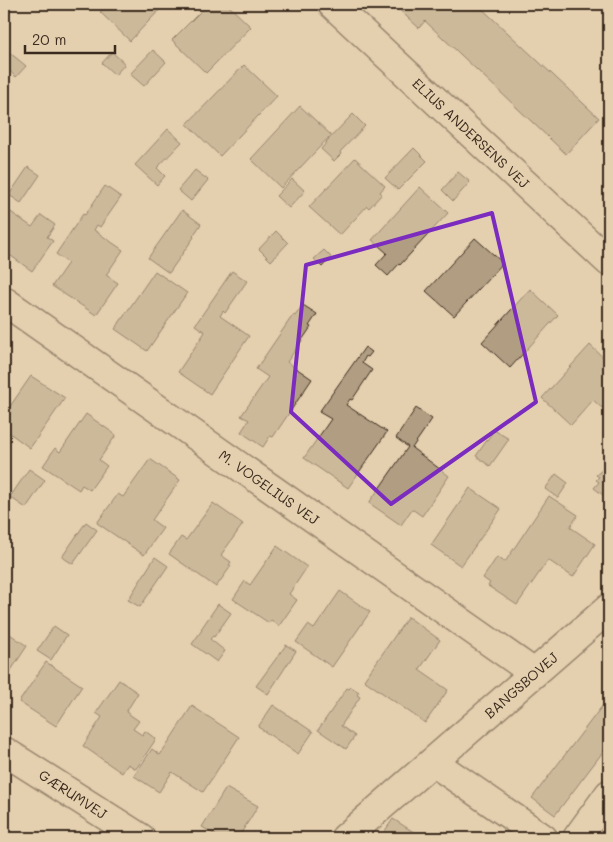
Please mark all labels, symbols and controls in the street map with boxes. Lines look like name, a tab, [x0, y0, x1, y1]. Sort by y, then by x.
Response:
scale bar	[25, 22, 115, 54]
text: 20 m	[32, 29, 66, 49]
street label: ELIUS ANDERSENS VEJ	[409, 74, 534, 192]
street label: M. VOGELIUS VEJ	[215, 445, 323, 529]
street label: BANGSBOVEJ	[480, 648, 562, 722]
street label: GÆRUMVEJ	[35, 765, 111, 823]

